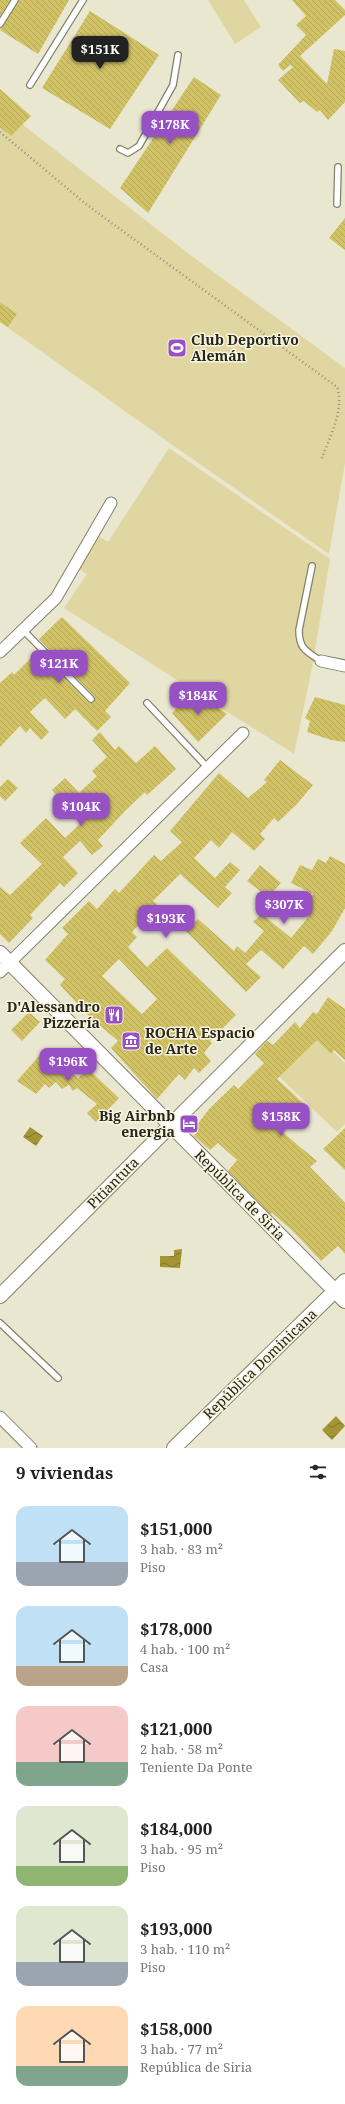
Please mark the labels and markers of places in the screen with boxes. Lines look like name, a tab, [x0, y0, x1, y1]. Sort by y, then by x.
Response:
pin: $151K	[72, 36, 128, 70]
pin: $178K	[142, 111, 198, 145]
place label: Club Deportivo Alemán	[191, 330, 299, 365]
sports icon: Club Deportivo Alemán	[166, 337, 188, 359]
pin: $121K	[31, 650, 87, 684]
pin: $184K	[170, 682, 226, 716]
pin: $104K	[53, 793, 109, 827]
pin: $307K	[256, 891, 312, 925]
pin: $193K	[138, 905, 194, 939]
place label: D'Alessandro Pizzería	[7, 997, 100, 1032]
restaurant icon: D'Alessandro Pizzería	[103, 1004, 125, 1026]
place label: ROCHA Espacio de Arte	[145, 1023, 255, 1058]
museum icon: ROCHA Espacio de Arte	[120, 1030, 142, 1052]
pin: $196K	[40, 1048, 96, 1082]
pin: $158K	[253, 1103, 309, 1137]
place label: Big Airbnb energia	[99, 1106, 175, 1141]
hotel icon: Big Airbnb energia	[178, 1113, 200, 1135]

